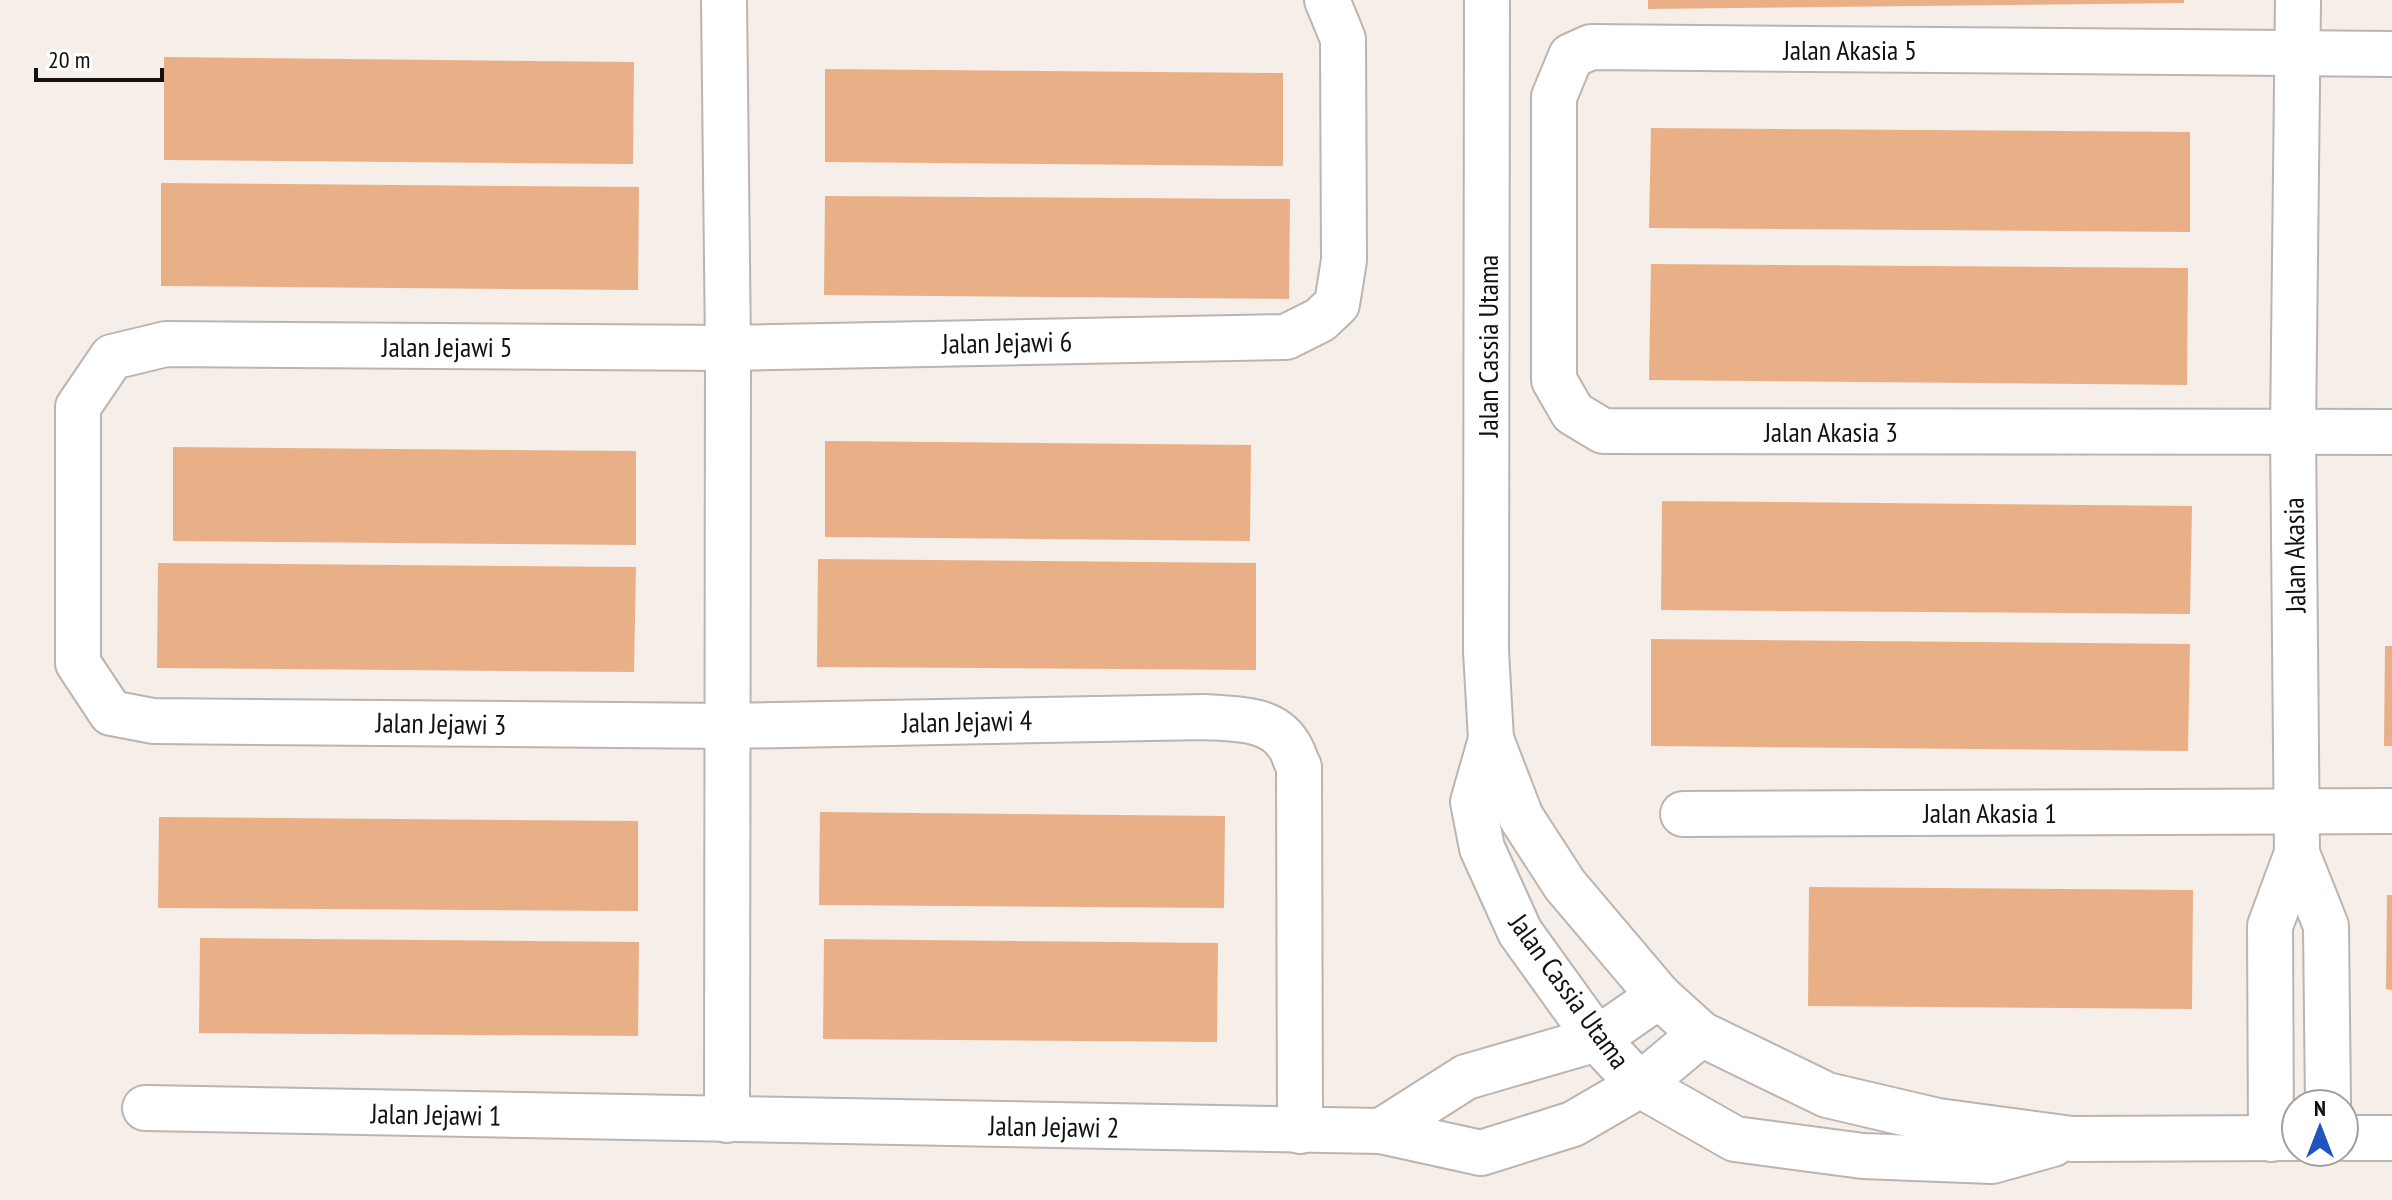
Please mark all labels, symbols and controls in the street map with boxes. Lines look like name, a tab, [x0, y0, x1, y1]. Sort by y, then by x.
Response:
street label: Jalan Akasia 5	[1782, 31, 1917, 68]
scale bar	[36, 32, 162, 82]
text: 20 m	[48, 44, 90, 75]
street label: Jalan Cassia Utama	[1469, 255, 1506, 438]
street label: Jalan Jejawi 6	[940, 322, 1073, 362]
street label: Jalan Jejawi 5	[381, 328, 512, 365]
street label: Jalan Akasia 3	[1763, 413, 1898, 450]
street label: Jalan Akasia	[2274, 497, 2314, 614]
street label: Jalan Jejawi 4	[900, 701, 1033, 741]
street label: Jalan Jejawi 3	[374, 703, 507, 743]
street label: Jalan Akasia 1	[1922, 794, 2057, 831]
street label: Jalan Cassia Utama	[1501, 905, 1639, 1076]
north arrow	[2280, 1088, 2360, 1168]
street label: Jalan Jejawi 1	[369, 1094, 502, 1134]
text: N	[2314, 1094, 2326, 1122]
street label: Jalan Jejawi 2	[987, 1106, 1120, 1146]

